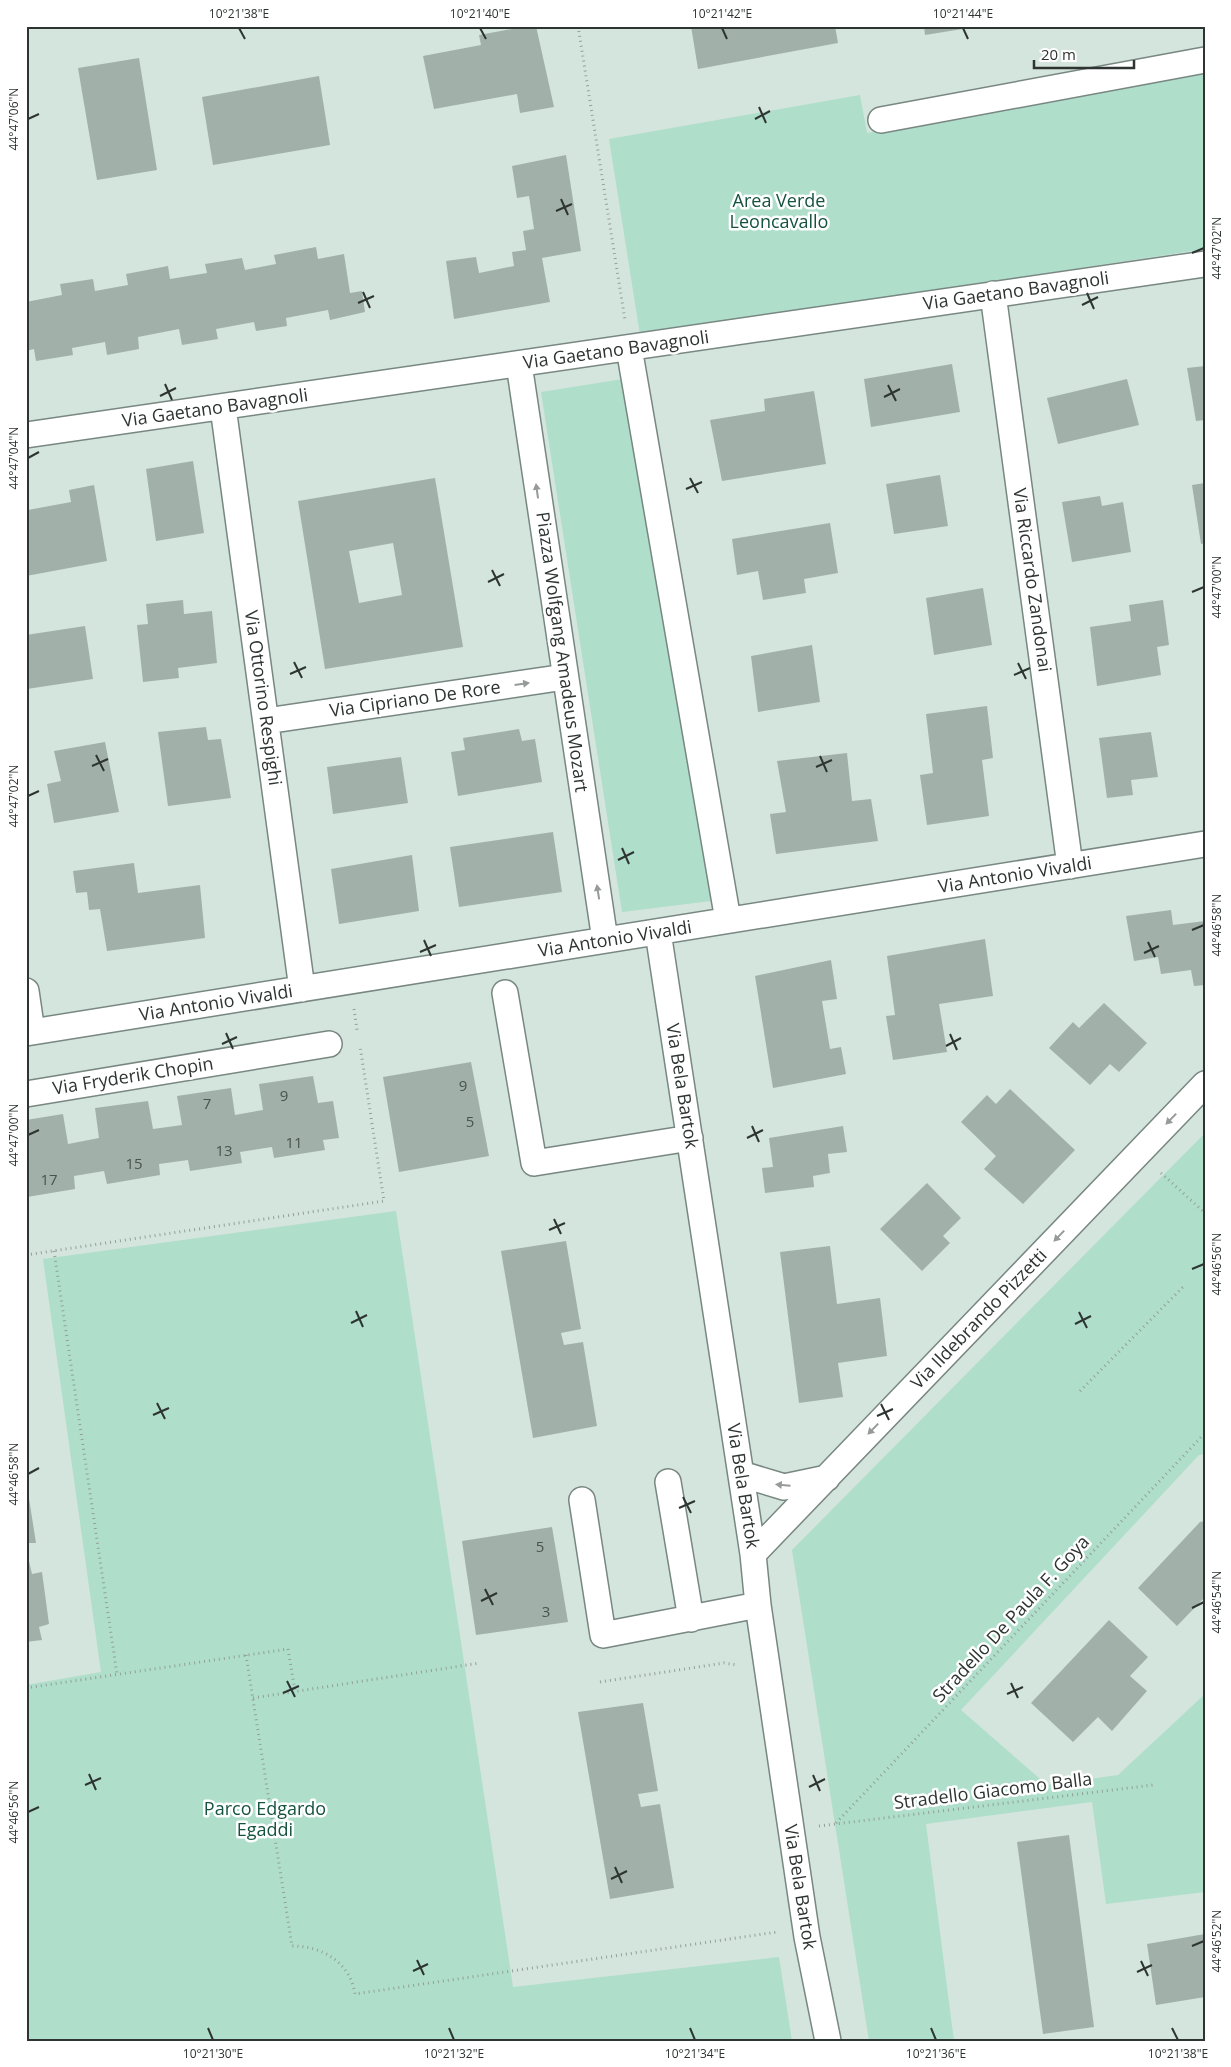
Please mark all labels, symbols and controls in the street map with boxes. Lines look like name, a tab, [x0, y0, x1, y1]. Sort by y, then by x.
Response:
text: 10°21'38"E	[209, 5, 269, 22]
text: 10°21'40"E	[450, 5, 510, 22]
text: 10°21'42"E	[692, 5, 752, 22]
text: 10°21'44"E	[933, 5, 993, 22]
scale bar	[1034, 38, 1134, 70]
text: 20 m	[1041, 44, 1076, 64]
text: 44°47'06"N	[5, 88, 22, 150]
park label: Area Verde Leoncavallo	[730, 188, 828, 233]
text: 44°47'02"N	[1208, 217, 1225, 279]
street label: Via Gaetano Bavagnoli	[921, 265, 1110, 315]
street label: Via Gaetano Bavagnoli	[521, 324, 710, 374]
street label: Via Gaetano Bavagnoli	[120, 382, 309, 432]
text: 44°47'04"N	[5, 427, 22, 489]
one-way arrow	[533, 482, 541, 498]
street label: Via Riccardo Zandonai	[1008, 486, 1058, 673]
street label: Piazza Wolfgang Amadeus Mozart	[531, 510, 595, 794]
text: 44°47'00"N	[1208, 556, 1225, 618]
street label: Via Ottorino Respighi	[240, 609, 288, 787]
street label: Via Cipriano De Rore	[328, 674, 502, 722]
one-way arrow	[514, 679, 530, 687]
text: 44°47'02"N	[5, 765, 22, 827]
street label: Via Antonio Vivaldi	[936, 850, 1093, 898]
one-way arrow	[593, 884, 601, 900]
text: 44°46'58"N	[1208, 894, 1225, 956]
street label: Via Antonio Vivaldi	[536, 914, 693, 962]
street label: Via Antonio Vivaldi	[137, 978, 294, 1026]
street label: Via Bela Bartok	[661, 1021, 705, 1151]
street label: Via Fryderik Chopin	[51, 1050, 215, 1100]
house number: 9	[459, 1075, 467, 1095]
house number: 9	[280, 1085, 288, 1105]
house number: 7	[203, 1093, 211, 1113]
text: 44°47'00"N	[5, 1104, 22, 1166]
house number: 5	[466, 1111, 474, 1131]
one-way arrow	[1165, 1112, 1177, 1124]
house number: 11	[285, 1132, 303, 1152]
house number: 13	[215, 1140, 233, 1160]
house number: 15	[125, 1153, 143, 1173]
house number: 17	[40, 1169, 58, 1189]
one-way arrow	[1053, 1230, 1065, 1242]
text: 44°46'56"N	[1208, 1233, 1225, 1295]
street label: Via Ildebrando Pizzetti	[905, 1243, 1052, 1394]
street label: Via Bela Bartok	[722, 1421, 766, 1551]
one-way arrow	[868, 1423, 880, 1435]
text: 44°46'58"N	[5, 1443, 22, 1505]
one-way arrow	[775, 1481, 791, 1489]
street label: Stradello De Paula F. Goya	[926, 1530, 1094, 1707]
house number: 5	[536, 1536, 544, 1556]
text: 44°46'54"N	[1208, 1571, 1225, 1633]
house number: 3	[542, 1601, 550, 1621]
street label: Stradello Giacomo Balla	[892, 1766, 1093, 1814]
text: 44°46'56"N	[5, 1781, 22, 1843]
park label: Parco Edgardo Egaddi	[204, 1796, 326, 1841]
street label: Via Bela Bartok	[779, 1822, 823, 1952]
text: 44°46'52"N	[1208, 1910, 1225, 1972]
text: 10°21'30"E	[183, 2045, 243, 2062]
text: 10°21'32"E	[424, 2045, 484, 2062]
text: 10°21'34"E	[665, 2045, 725, 2062]
text: 10°21'36"E	[906, 2045, 966, 2062]
text: 10°21'38"E	[1148, 2045, 1208, 2062]

